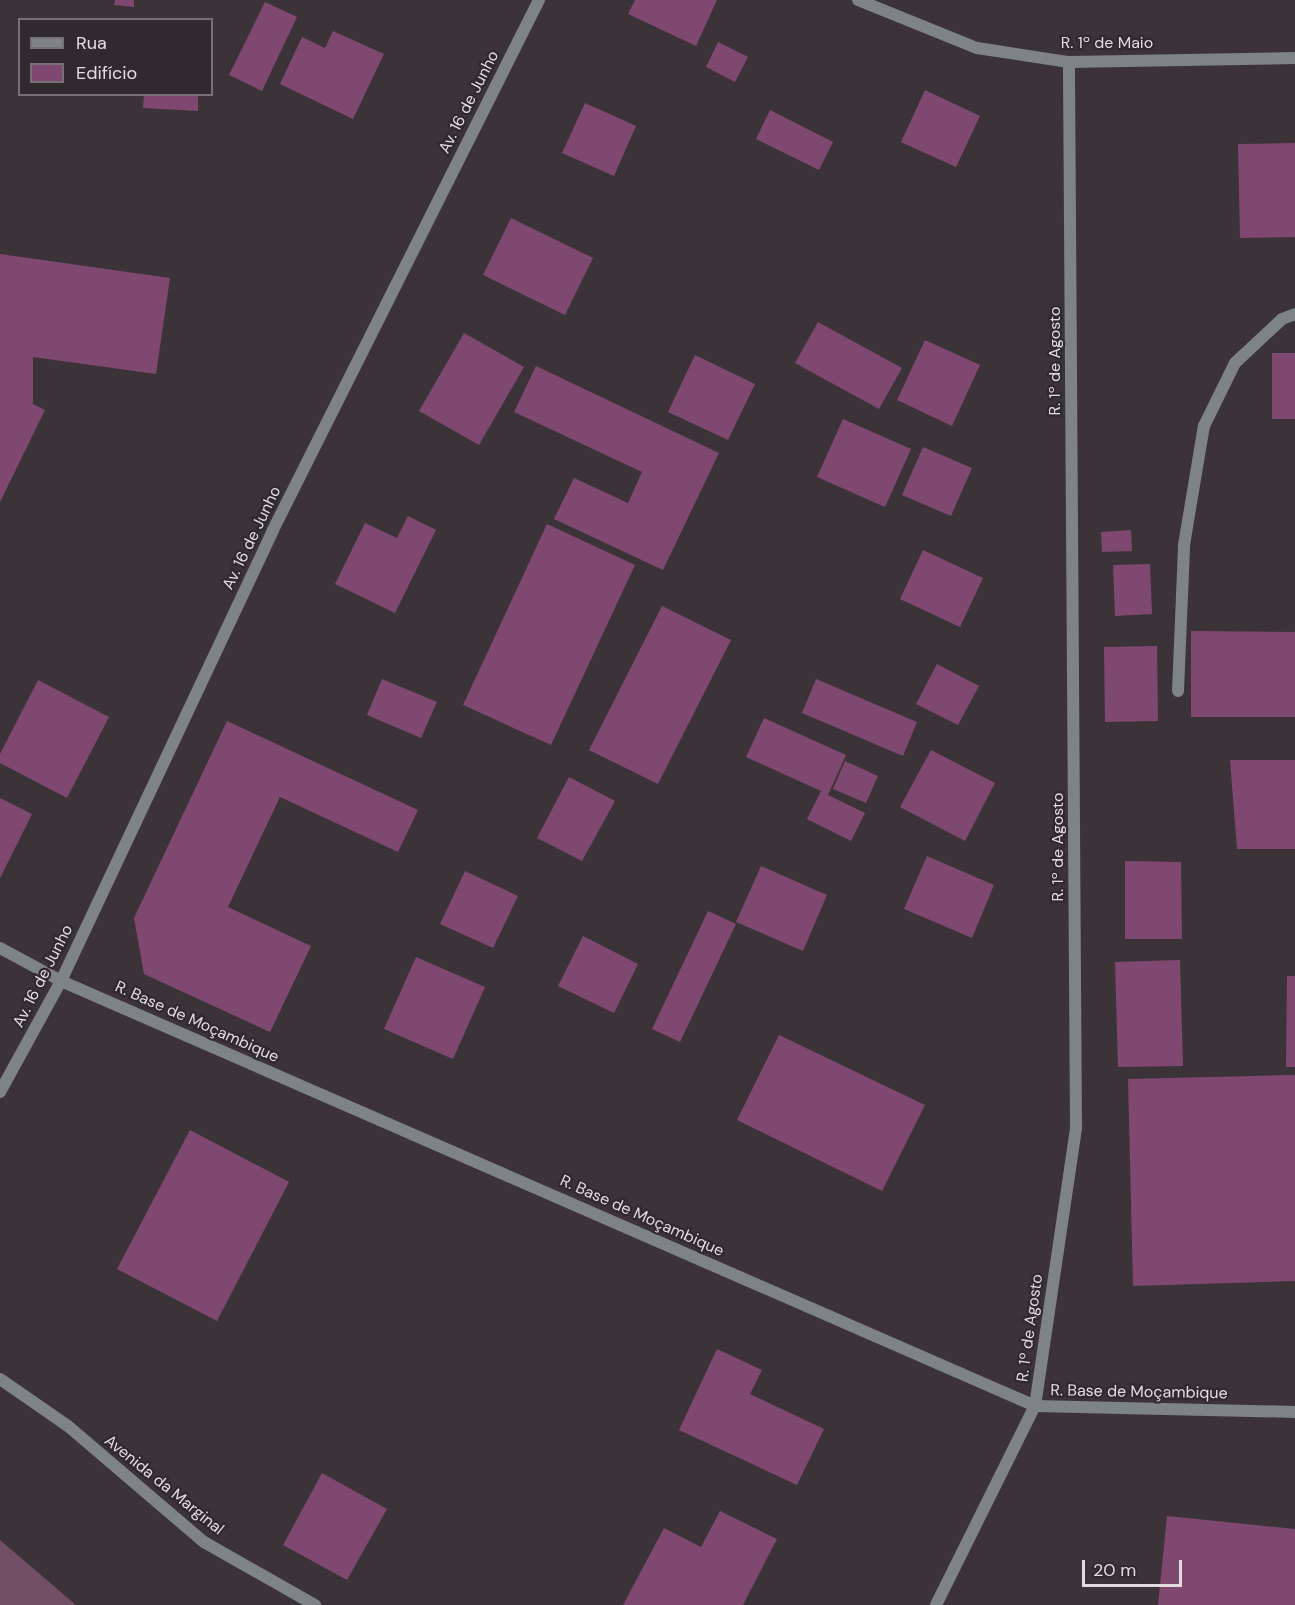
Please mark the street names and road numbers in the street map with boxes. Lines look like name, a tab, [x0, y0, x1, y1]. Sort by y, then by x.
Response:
street label: R. 1º de Maio	[1061, 33, 1153, 53]
street label: Av. 16 de Junho	[435, 47, 503, 157]
street label: R. 1º de Agosto	[1045, 307, 1065, 415]
street label: Av. 16 de Junho	[219, 483, 285, 593]
street label: R. 1º de Agosto	[1048, 793, 1068, 901]
street label: Av. 16 de Junho	[9, 921, 77, 1031]
street label: R. Base de Moçambique	[112, 977, 282, 1067]
street label: R. Base de Moçambique	[557, 1171, 727, 1261]
street label: R. 1º de Agosto	[1013, 1273, 1047, 1383]
street label: R. Base de Moçambique	[1050, 1381, 1228, 1403]
street label: Avenida da Marginal	[100, 1431, 228, 1539]

